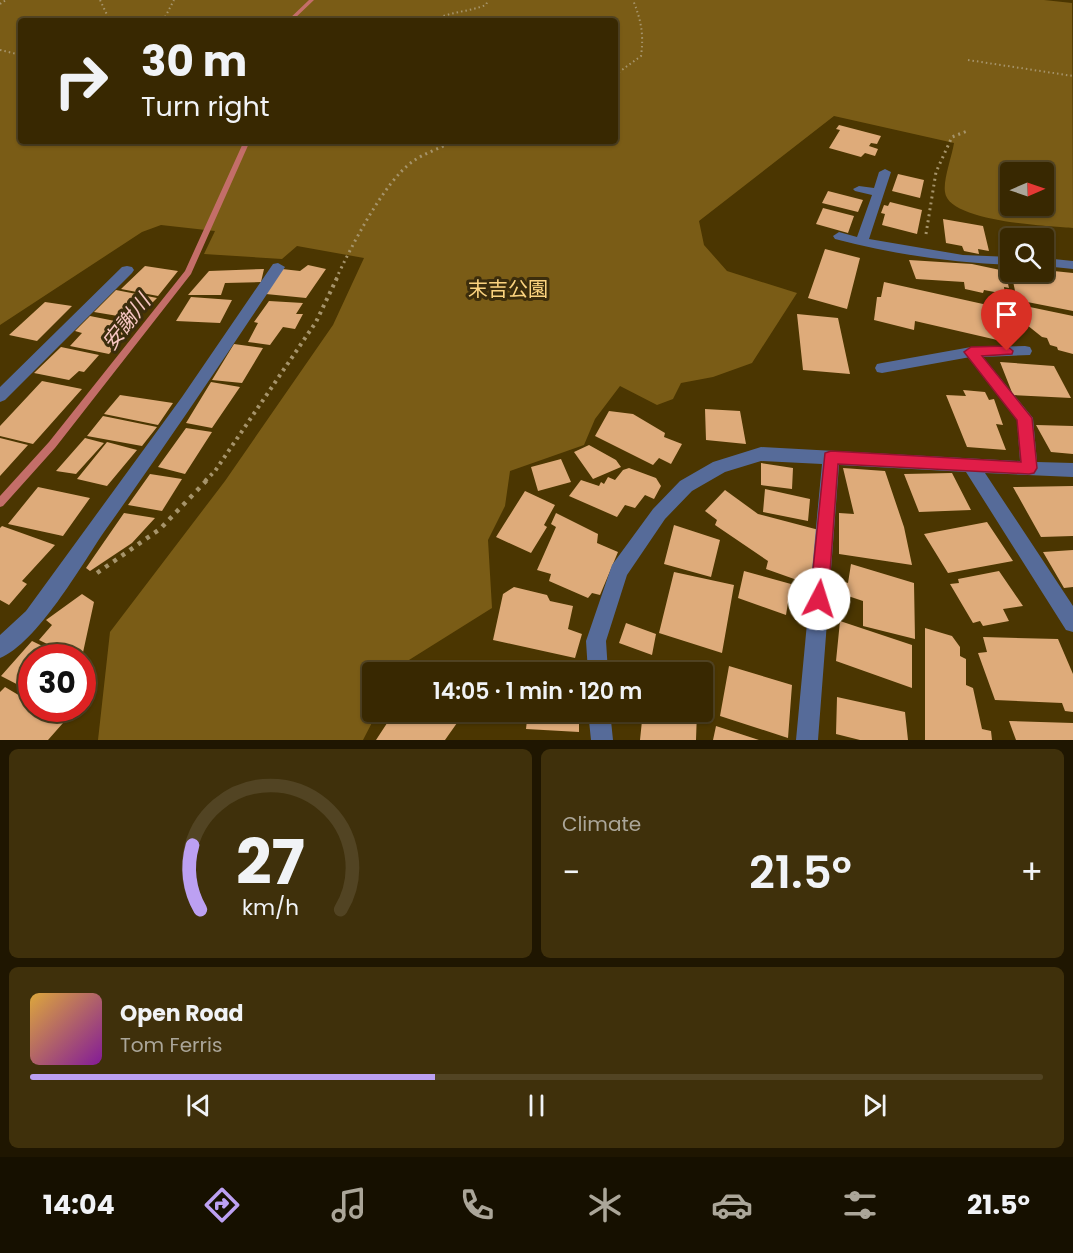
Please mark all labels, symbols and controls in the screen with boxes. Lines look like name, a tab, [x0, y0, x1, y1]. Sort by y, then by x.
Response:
text: 30 m	[141, 32, 247, 91]
icon: right	[42, 42, 120, 120]
text: Turn right	[141, 88, 270, 125]
north arrow	[1000, 162, 1054, 216]
map controls	[1000, 162, 1054, 282]
button: search	[1000, 228, 1054, 282]
park label: 末吉公園	[468, 275, 548, 303]
water label: 安謝川	[95, 287, 158, 356]
pin	[981, 289, 1032, 351]
icon: arrive	[990, 298, 1023, 331]
position arrow	[787, 567, 851, 631]
speed limit sign: 30	[18, 644, 96, 722]
text: 14:05 · 1 min · 120 m	[433, 676, 642, 707]
text: Climate	[562, 810, 641, 838]
text: 27	[236, 818, 305, 906]
text: 21.5°	[749, 841, 852, 904]
text: −	[562, 849, 580, 896]
text: +	[1020, 849, 1043, 896]
text: km/h	[242, 893, 299, 924]
text: Open Road	[120, 998, 244, 1029]
text: Tom Ferris	[120, 1031, 222, 1059]
icon: previous	[182, 1089, 215, 1122]
icon: pause	[520, 1089, 553, 1122]
icon: next	[858, 1089, 891, 1122]
icon: directions	[201, 1184, 243, 1226]
icon: music	[328, 1184, 370, 1226]
icon: phone	[456, 1184, 498, 1226]
icon: climate	[584, 1184, 626, 1226]
icon: car	[711, 1184, 753, 1226]
icon: filters	[839, 1184, 881, 1226]
text: 14:04	[43, 1186, 115, 1223]
text: 21.5°	[967, 1186, 1030, 1223]

